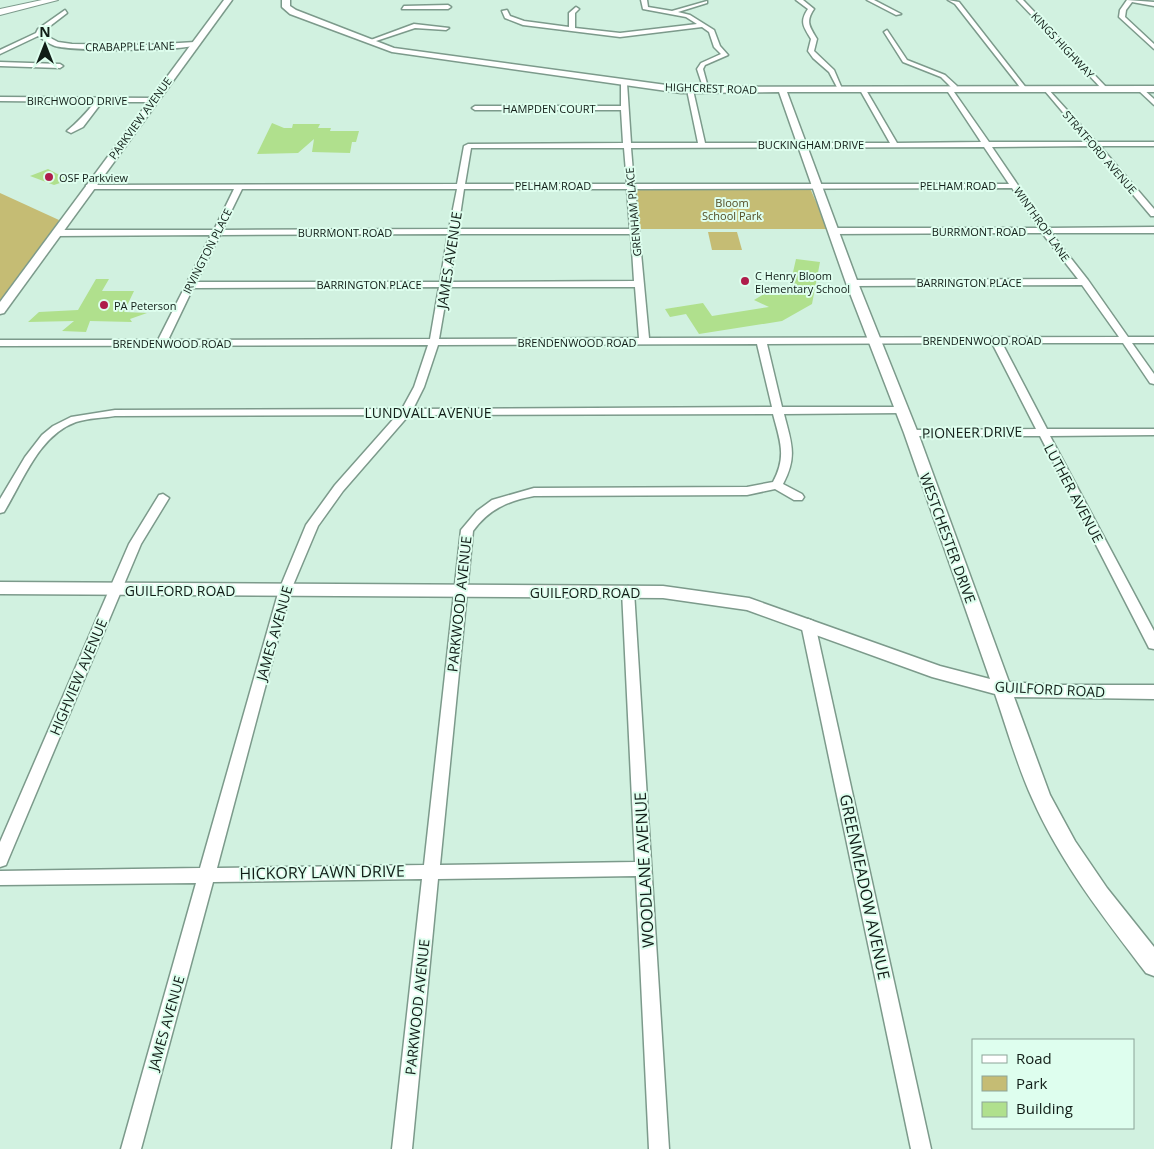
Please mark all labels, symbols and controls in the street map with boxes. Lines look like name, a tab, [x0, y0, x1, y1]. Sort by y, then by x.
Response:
street label: KINGS HIGHWAY	[1028, 9, 1098, 82]
north arrow	[20, 20, 70, 70]
text: N	[39, 22, 51, 41]
street label: CRABAPPLE LANE	[85, 38, 175, 54]
street label: PARKVIEW AVENUE	[105, 74, 175, 162]
street label: HIGHCREST ROAD	[665, 79, 757, 97]
street label: BIRCHWOOD DRIVE	[27, 93, 127, 108]
street label: HAMPDEN COURT	[502, 101, 596, 116]
street label: STRATFORD AVENUE	[1060, 107, 1140, 197]
street label: BUCKINGHAM DRIVE	[758, 137, 864, 152]
street label: GRENHAM PLACE	[622, 167, 644, 257]
place label: OSF Parkview	[59, 170, 129, 185]
marker: OSF Parkview	[43, 171, 55, 183]
street label: PELHAM ROAD	[515, 178, 591, 193]
street label: PELHAM ROAD	[920, 178, 996, 193]
street label: WINTHROP LANE	[1011, 184, 1073, 264]
park label: Bloom School Park	[702, 195, 762, 223]
street label: IRVINGTON PLACE	[179, 206, 235, 296]
street label: JAMES AVENUE	[432, 210, 466, 312]
street label: BURRMONT ROAD	[932, 224, 1026, 239]
street label: BURRMONT ROAD	[298, 225, 392, 240]
place label: C Henry Bloom Elementary School	[755, 268, 850, 296]
marker: C Henry Bloom Elementary School	[739, 275, 751, 287]
street label: BARRINGTON PLACE	[916, 275, 1022, 290]
street label: BARRINGTON PLACE	[316, 277, 422, 292]
place label: PA Peterson	[114, 298, 176, 313]
marker: PA Peterson	[98, 299, 110, 311]
street label: BRENDENWOOD ROAD	[922, 333, 1042, 348]
street label: BRENDENWOOD ROAD	[517, 335, 637, 350]
street label: BRENDENWOOD ROAD	[112, 336, 232, 351]
street label: LUNDVALL AVENUE	[364, 403, 492, 422]
street label: PIONEER DRIVE	[922, 422, 1022, 442]
street label: LUTHER AVENUE	[1040, 440, 1108, 546]
street label: WESTCHESTER DRIVE	[916, 470, 980, 606]
street label: PARKWOOD AVENUE	[442, 535, 476, 673]
street label: GUILFORD ROAD	[125, 581, 235, 600]
street label: JAMES AVENUE	[251, 583, 297, 685]
street label: GUILFORD ROAD	[530, 583, 640, 602]
street label: HIGHVIEW AVENUE	[45, 616, 111, 738]
street label: GUILFORD ROAD	[994, 677, 1106, 701]
street label: WOODLANE AVENUE	[629, 792, 659, 948]
street label: GREENMEADOW AVENUE	[835, 792, 895, 982]
street label: HICKORY LAWN DRIVE	[239, 860, 405, 884]
street label: PARKWOOD AVENUE	[400, 938, 434, 1076]
street label: JAMES AVENUE	[143, 973, 189, 1075]
legend	[972, 1039, 1134, 1129]
text: Road	[1016, 1048, 1052, 1068]
text: Park	[1016, 1073, 1047, 1093]
text: Building	[1016, 1098, 1073, 1118]

